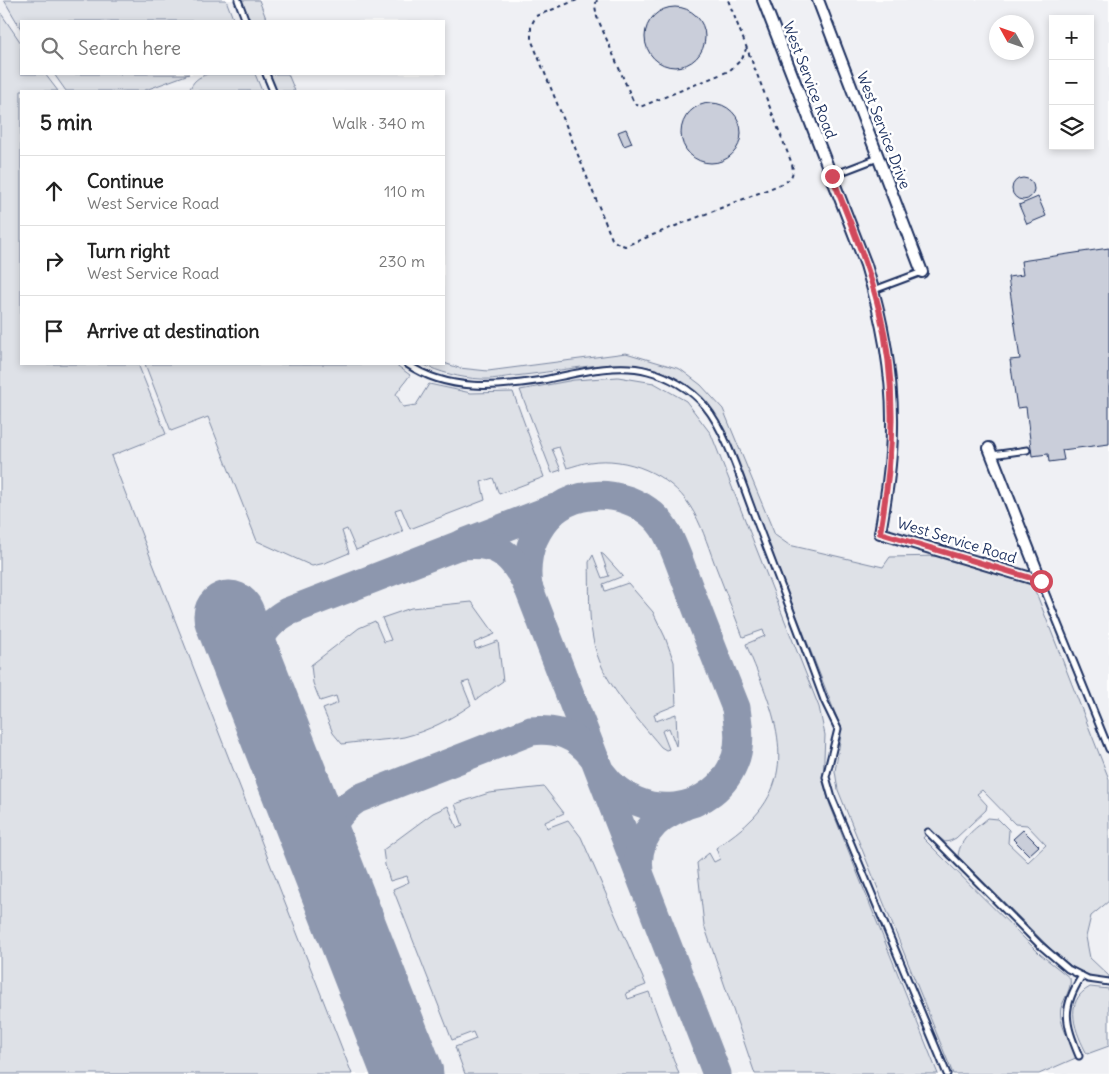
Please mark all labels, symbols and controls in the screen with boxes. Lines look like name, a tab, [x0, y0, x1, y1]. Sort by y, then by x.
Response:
north arrow	[989, 15, 1034, 60]
map controls	[1049, 15, 1094, 150]
button: +	[1049, 15, 1094, 60]
street label: West Service Road	[779, 19, 841, 141]
search box	[20, 20, 445, 75]
icon: search	[38, 34, 66, 62]
text: Search here	[78, 36, 181, 60]
button: −	[1049, 60, 1094, 105]
street label: West Service Drive	[853, 69, 915, 191]
button: layers	[1049, 105, 1094, 150]
text: 5 min	[40, 109, 92, 136]
text: Walk · 340 m	[332, 113, 425, 133]
route end	[821, 165, 844, 188]
text: Continue	[87, 169, 164, 193]
icon: ahead	[40, 177, 68, 205]
text: 110 m	[384, 181, 425, 201]
text: West Service Road	[87, 193, 219, 213]
text: Turn right	[87, 239, 170, 263]
icon: right	[40, 247, 68, 275]
text: 230 m	[379, 251, 425, 271]
text: West Service Road	[87, 263, 219, 283]
icon: arrive	[40, 317, 68, 345]
text: Arrive at destination	[87, 319, 260, 343]
street label: West Service Road	[895, 513, 1019, 567]
route start	[1030, 570, 1053, 593]

